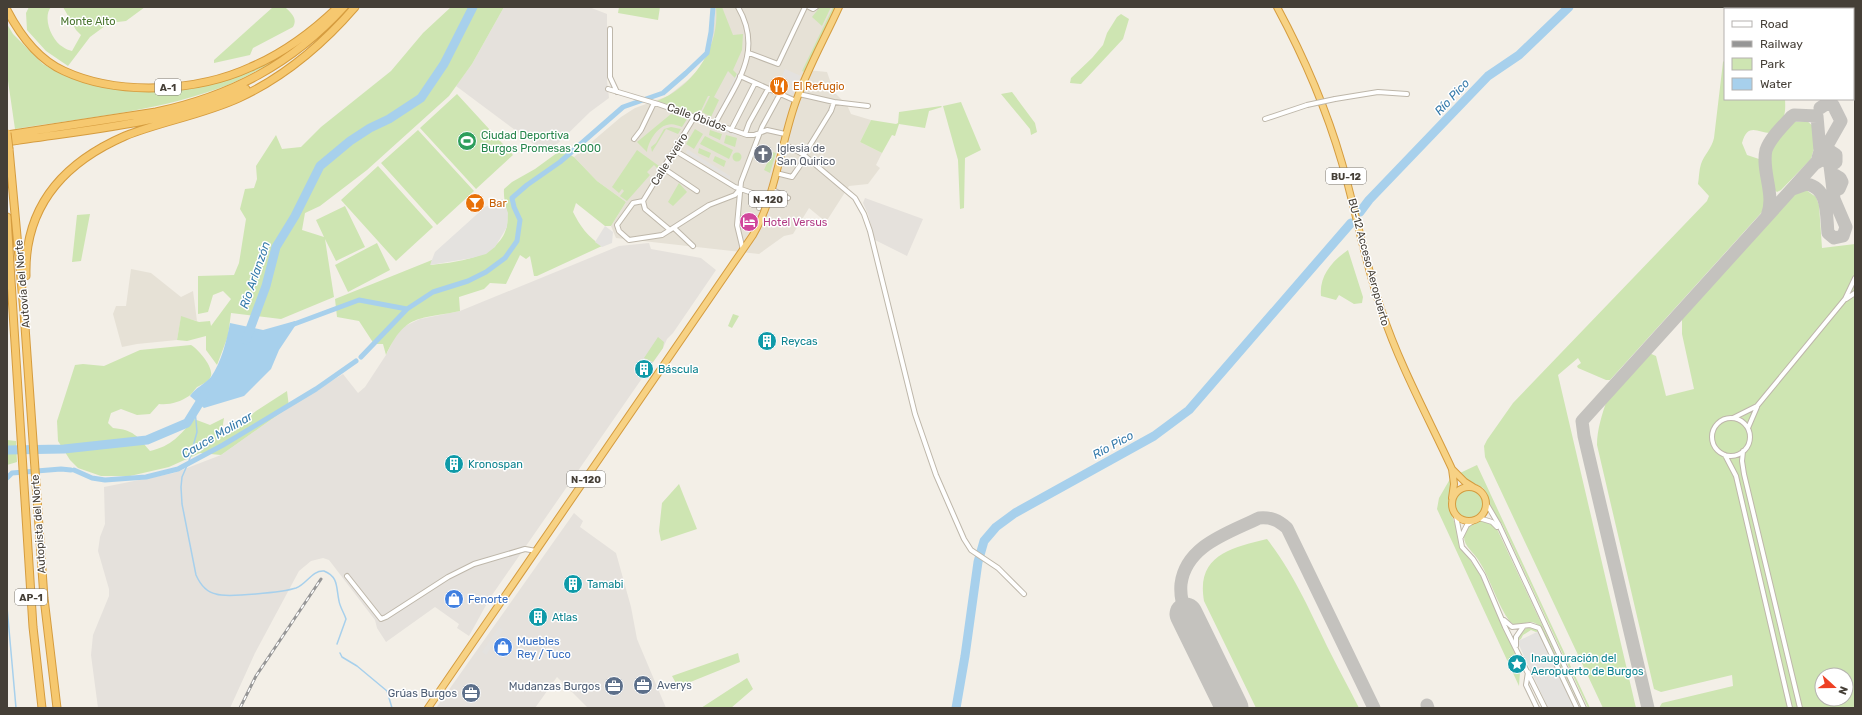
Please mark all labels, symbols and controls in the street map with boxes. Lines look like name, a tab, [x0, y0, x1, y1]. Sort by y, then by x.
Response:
legend	[1724, 8, 1854, 100]
park label: Monte Alto	[60, 15, 116, 28]
text: Road	[1760, 17, 1788, 31]
text: Railway	[1760, 37, 1803, 51]
text: Park	[1760, 57, 1786, 71]
restaurant icon: El Refugio	[768, 75, 790, 97]
water label: Río Pico	[1432, 76, 1472, 118]
text: Water	[1760, 77, 1792, 91]
road number: A-1	[155, 79, 181, 95]
place label: El Refugio	[793, 80, 845, 93]
street label: Calle Óbidos	[665, 101, 729, 134]
place label: Ciudad Deportiva Burgos Promesas 2000	[481, 129, 601, 155]
sports icon: Ciudad Deportiva Burgos Promesas 2000	[456, 130, 478, 152]
street label: Calle Aveiro	[648, 131, 691, 188]
place label: Iglesia de San Quirico	[777, 142, 835, 168]
church icon: Iglesia de San Quirico	[752, 143, 774, 165]
road number: BU-12	[1326, 168, 1366, 184]
road number: N-120	[749, 191, 787, 207]
bar icon: Bar	[464, 192, 486, 214]
place label: Bar	[489, 197, 507, 210]
street label: BU-12 Acceso Aeropuerto	[1345, 197, 1392, 327]
hotel icon: Hotel Versus	[738, 211, 760, 233]
place label: Hotel Versus	[763, 216, 828, 229]
street label: Autovía del Norte	[12, 239, 33, 329]
water label: Río Arlanzón	[237, 239, 273, 311]
building icon: Reycas	[756, 330, 778, 352]
place label: Reycas	[781, 335, 818, 348]
building icon: Báscula	[633, 358, 655, 380]
place label: Báscula	[658, 363, 698, 376]
water label: Cauce Molinar	[179, 409, 255, 461]
water label: Río Pico	[1090, 428, 1136, 462]
building icon: Kronospan	[443, 453, 465, 475]
place label: Kronospan	[468, 458, 523, 471]
road number: N-120	[567, 471, 605, 487]
street label: Autopista del Norte	[29, 474, 48, 574]
building icon: Tamabi	[562, 573, 584, 595]
place label: Tamabi	[587, 578, 623, 591]
shop icon: Fenorte	[443, 588, 465, 610]
road number: AP-1	[15, 589, 47, 605]
place label: Fenorte	[468, 593, 508, 606]
building icon: Atlas	[527, 606, 549, 628]
place label: Atlas	[552, 611, 578, 624]
place label: Muebles Rey / Tuco	[517, 635, 571, 661]
shop icon: Muebles Rey / Tuco	[492, 636, 514, 658]
place label: Inauguración del Aeropuerto de Burgos	[1531, 652, 1644, 678]
place icon: Inauguración del Aeropuerto de Burgos	[1506, 653, 1528, 675]
north arrow	[1814, 667, 1854, 707]
office icon: Averys	[632, 674, 654, 696]
office icon: Mudanzas Burgos	[603, 675, 625, 697]
place label: Averys	[657, 679, 692, 692]
place label: Mudanzas Burgos	[509, 680, 600, 693]
office icon: Grúas Burgos	[460, 682, 482, 704]
text: N	[1835, 684, 1850, 697]
place label: Grúas Burgos	[388, 687, 457, 700]

